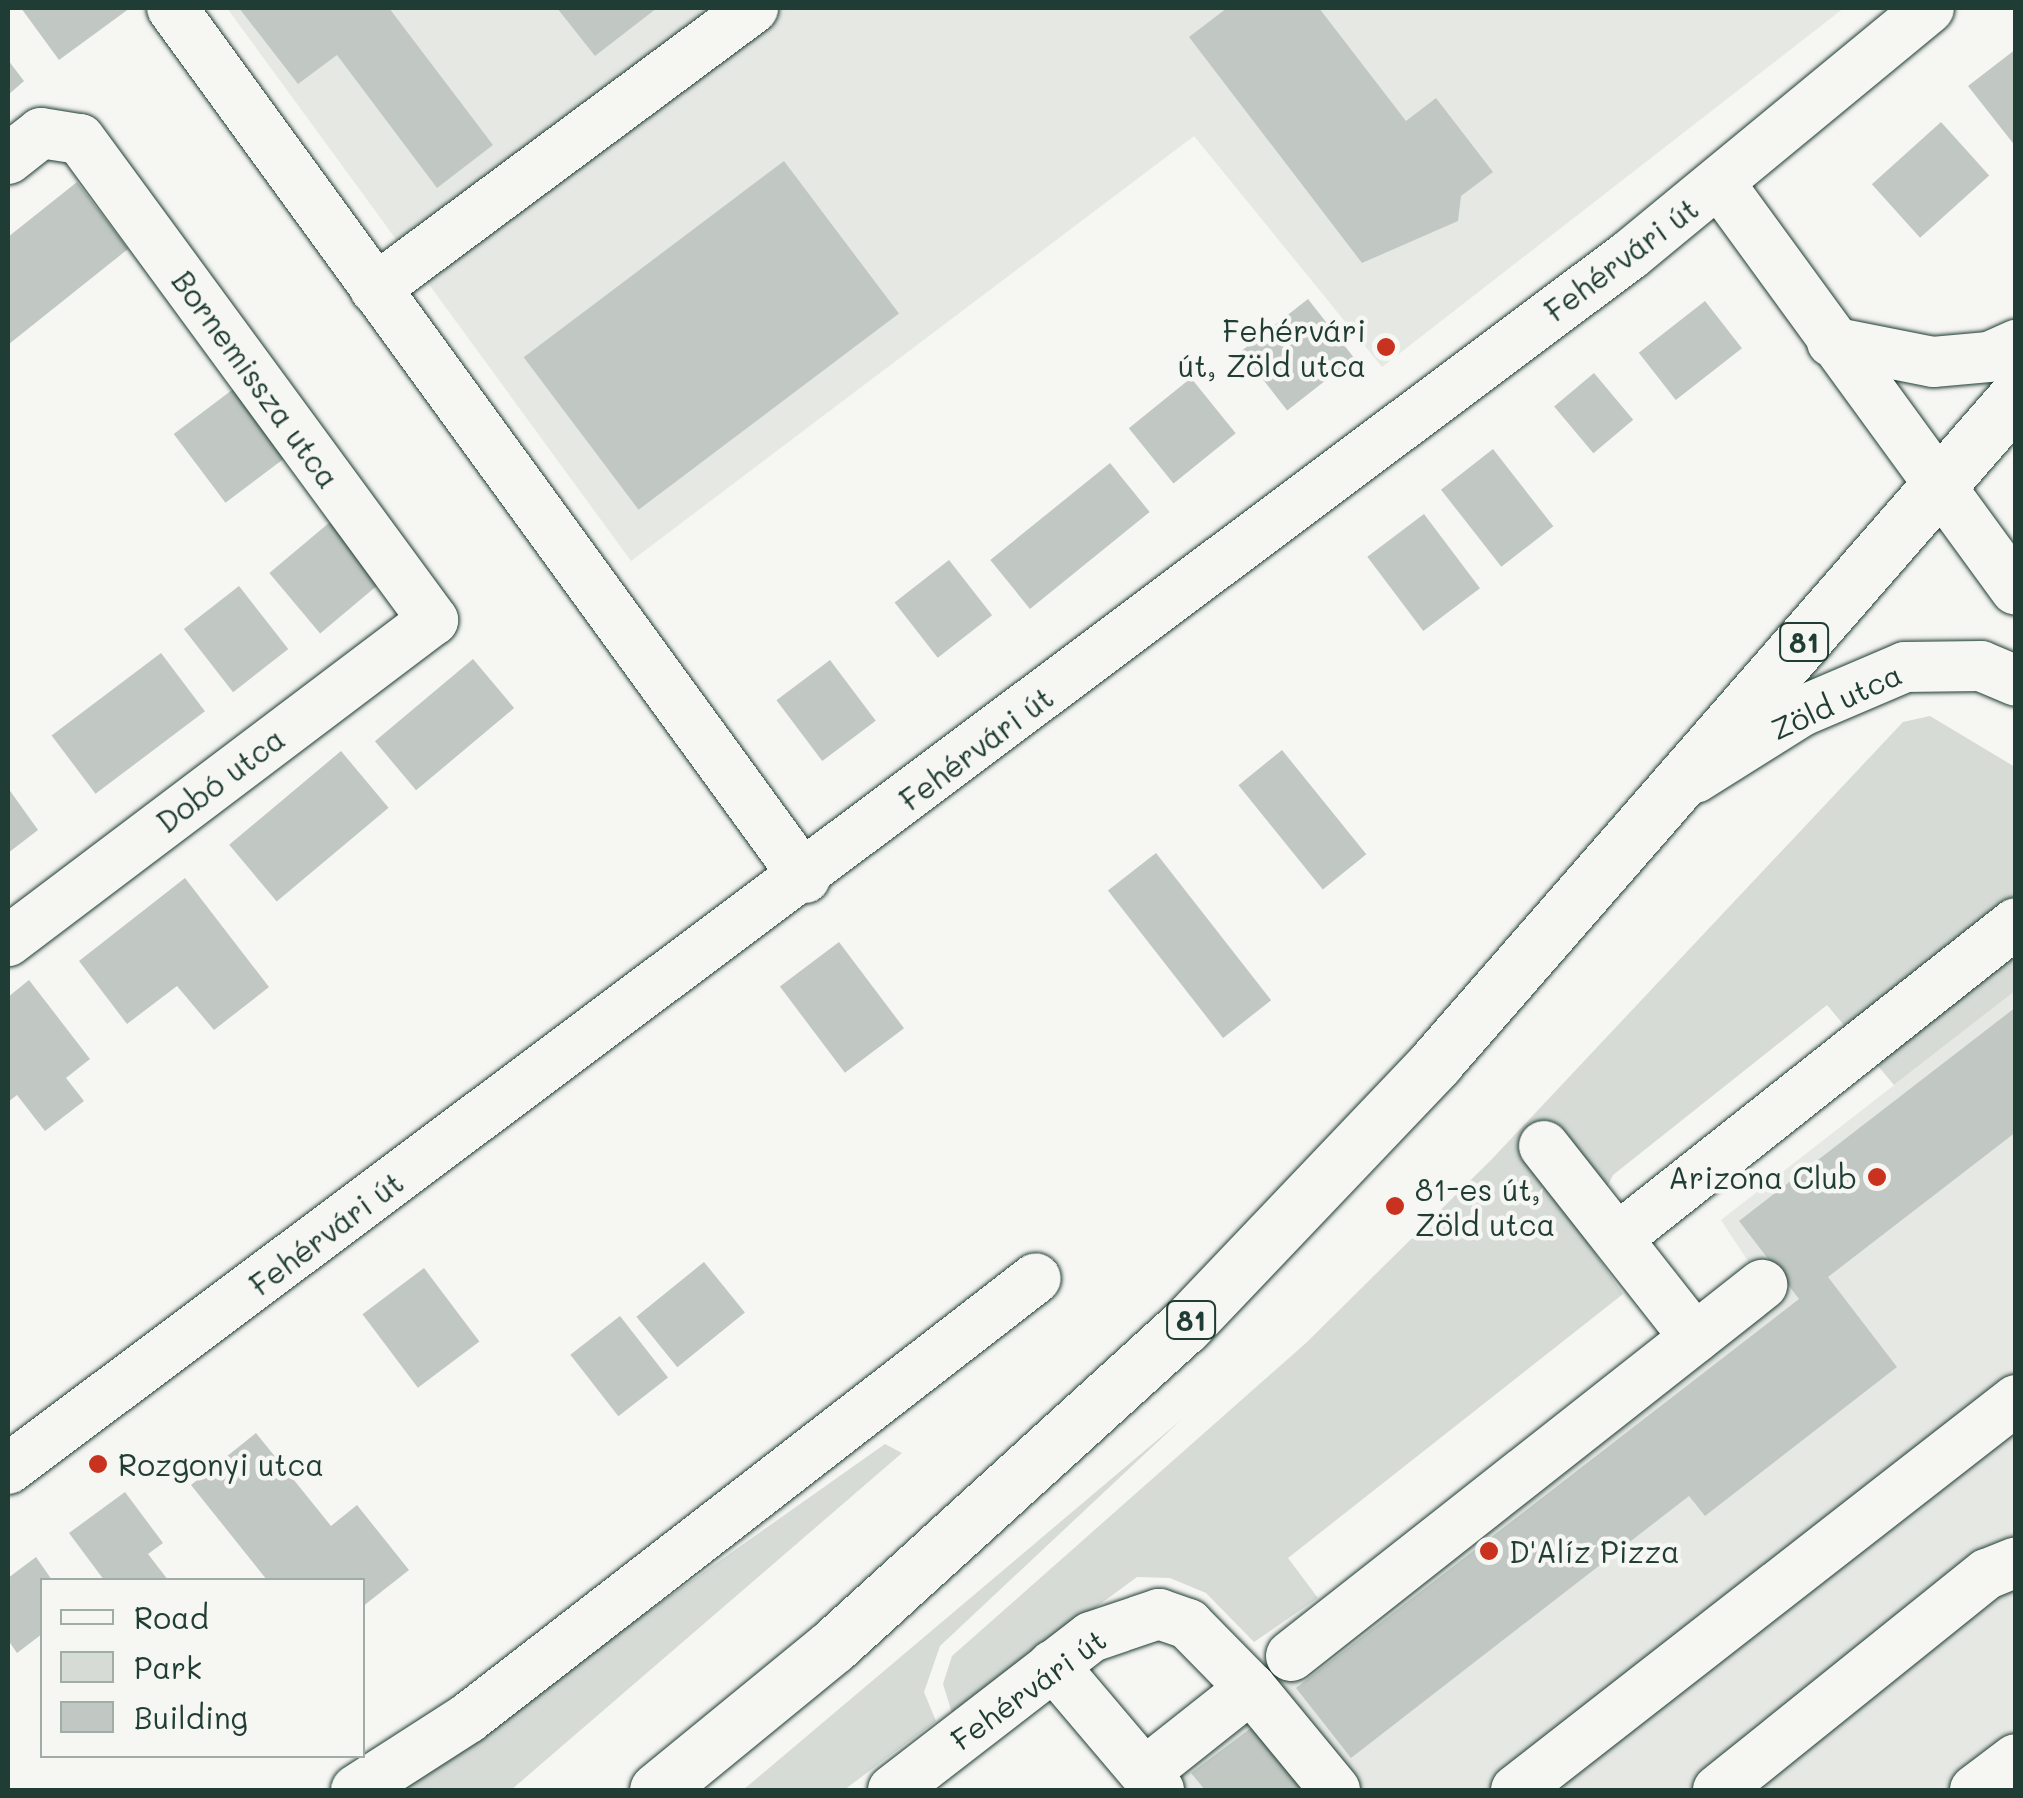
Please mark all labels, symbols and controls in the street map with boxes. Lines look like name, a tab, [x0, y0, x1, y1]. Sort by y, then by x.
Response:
street label: Fehérvári út	[1537, 190, 1705, 328]
street label: Bornemissza utca	[165, 263, 347, 495]
place label: Fehérvári út, Zöld utca	[1178, 312, 1366, 382]
marker: Fehérvári út, Zöld utca	[1375, 336, 1397, 358]
road number: 81	[1779, 619, 1829, 665]
street label: Zöld utca	[1765, 655, 1907, 747]
street label: Fehérvári út	[892, 679, 1060, 817]
street label: Dobó utca	[149, 720, 291, 840]
place label: Arizona Club	[1668, 1159, 1857, 1195]
street label: Fehérvári út	[242, 1164, 410, 1302]
marker: Arizona Club	[1866, 1166, 1888, 1188]
place label: 81-es út, Zöld utca	[1415, 1171, 1555, 1242]
marker: 81-es út, Zöld utca	[1384, 1195, 1406, 1217]
road number: 81	[1166, 1297, 1216, 1343]
place label: Rozgonyi utca	[118, 1446, 324, 1482]
marker: Rozgonyi utca	[87, 1453, 109, 1475]
place label: D'Alíz Pizza	[1509, 1533, 1680, 1569]
marker: D'Alíz Pizza	[1478, 1540, 1500, 1562]
legend	[40, 1578, 365, 1758]
text: Road	[134, 1597, 209, 1637]
street label: Fehérvári út	[944, 1621, 1112, 1757]
text: Park	[134, 1647, 202, 1687]
text: Building	[134, 1697, 248, 1737]

